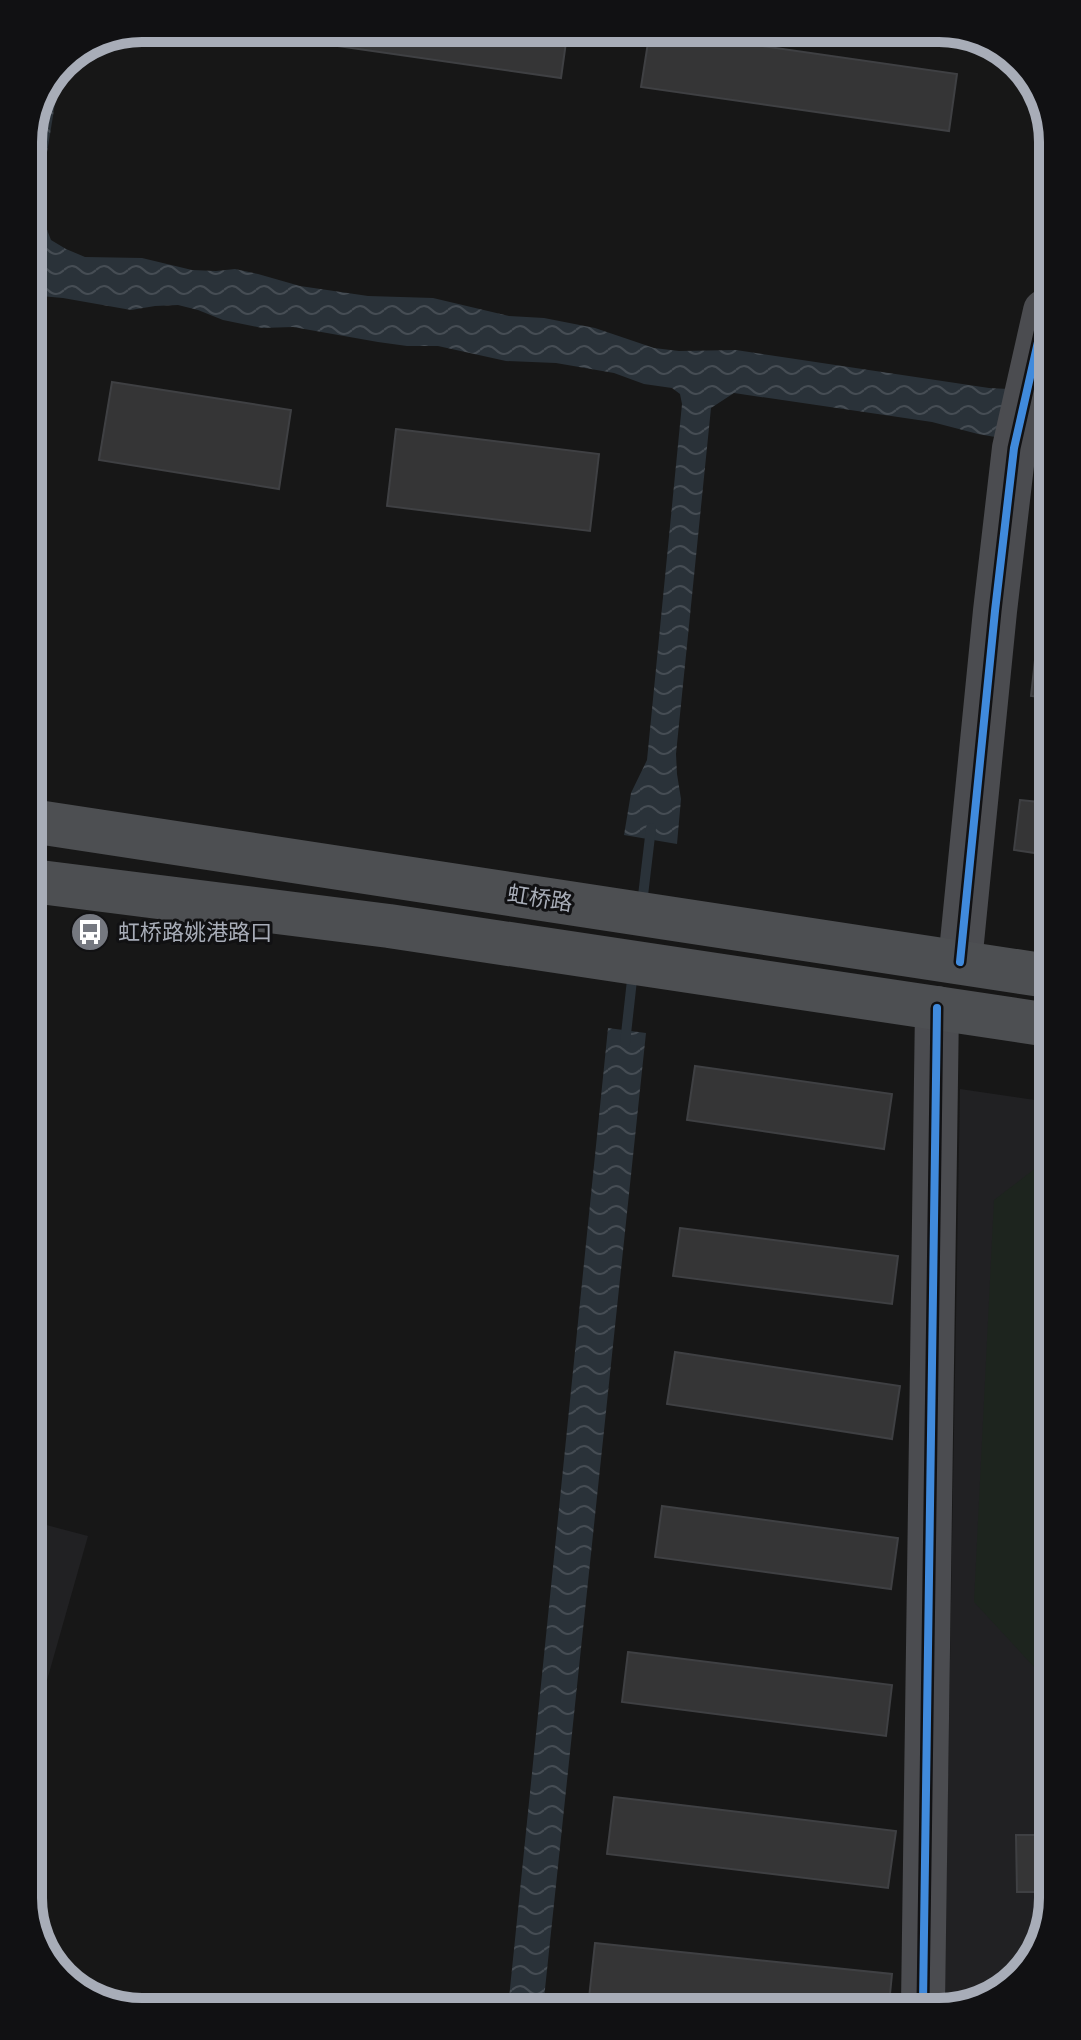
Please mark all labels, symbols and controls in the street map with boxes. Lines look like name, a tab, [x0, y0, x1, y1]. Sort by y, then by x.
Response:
street label: 虹桥路	[505, 877, 575, 919]
bus stop icon: 虹桥路姚港路口	[69, 911, 111, 953]
place label: 虹桥路姚港路口	[118, 916, 272, 948]

